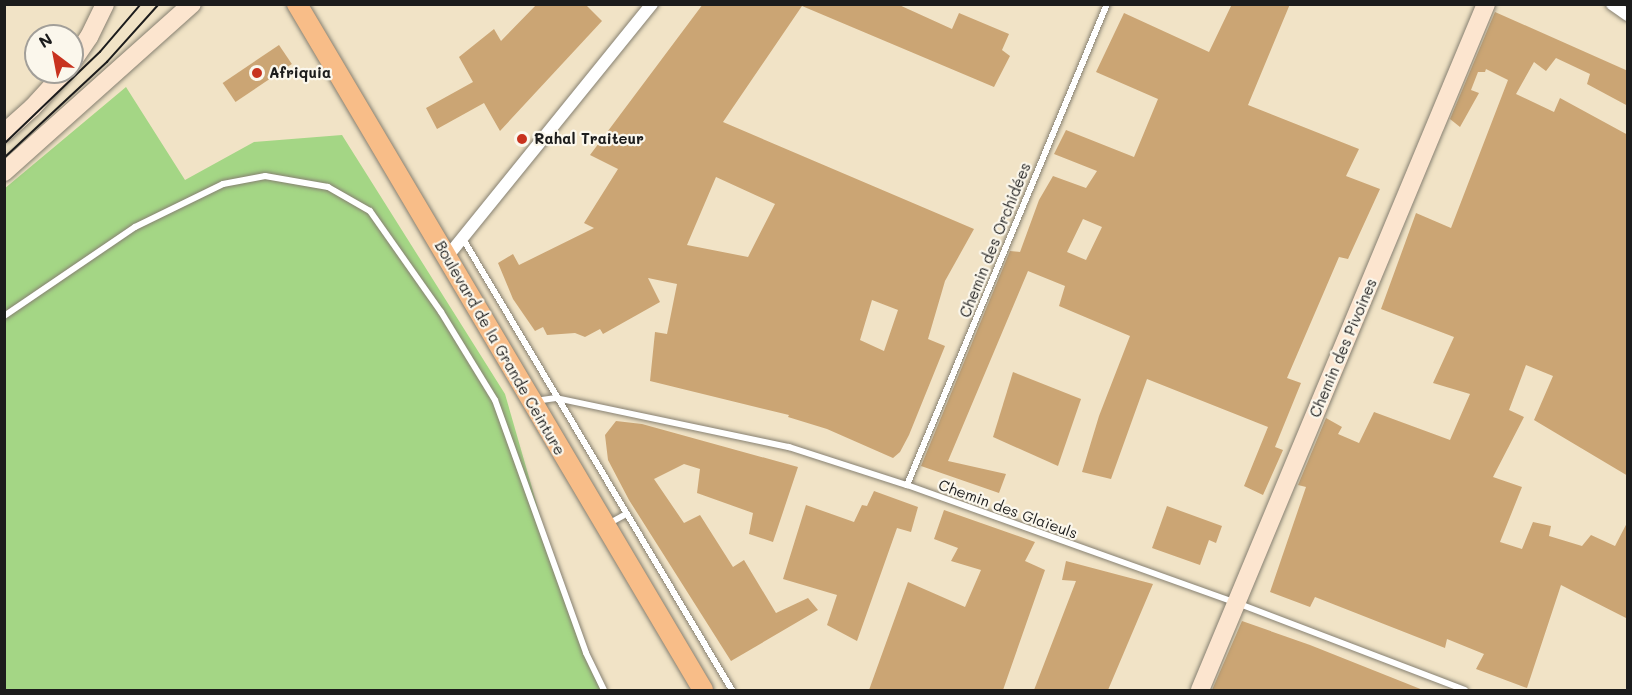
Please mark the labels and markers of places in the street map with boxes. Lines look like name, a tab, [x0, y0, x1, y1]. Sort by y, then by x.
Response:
place label: Afriquia	[269, 64, 331, 82]
marker: Afriquia	[250, 66, 264, 80]
place label: Rahal Traiteur	[534, 130, 644, 148]
marker: Rahal Traiteur	[515, 132, 529, 146]

